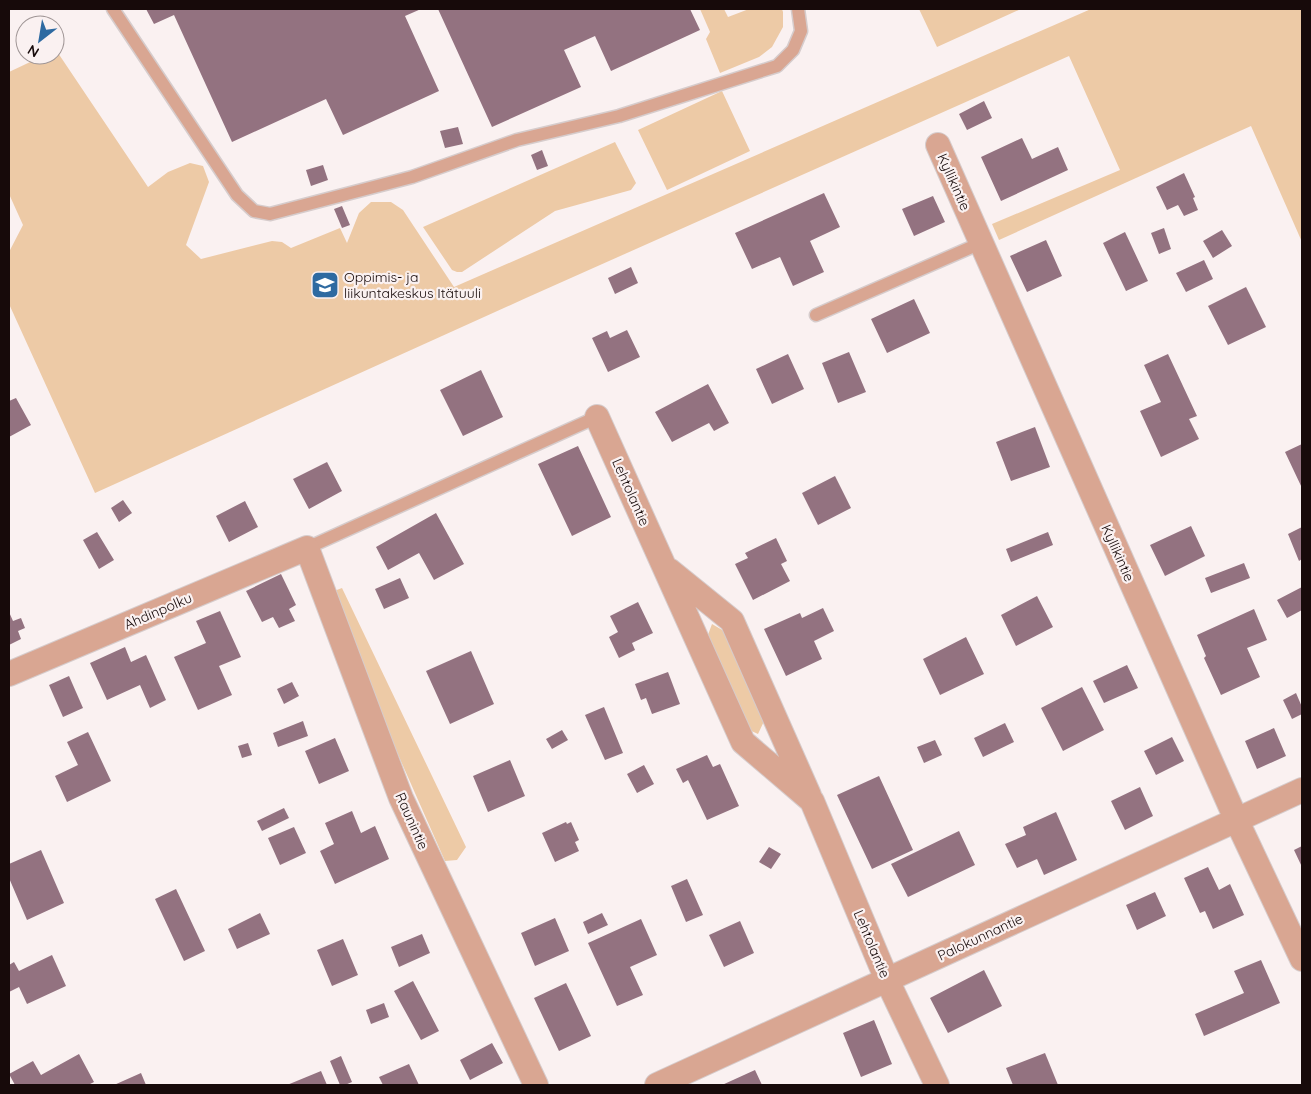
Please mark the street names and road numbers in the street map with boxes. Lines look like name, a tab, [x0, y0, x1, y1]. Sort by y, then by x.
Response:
street label: Kyllikintie	[933, 151, 975, 214]
street label: Lehtolantie	[608, 456, 654, 529]
street label: Kyllikintie	[1097, 522, 1139, 585]
street label: Ahdinpolku	[121, 589, 195, 633]
street label: Raunintie	[391, 790, 433, 852]
street label: Lehtolantie	[850, 907, 894, 981]
street label: Palokunnantie	[934, 909, 1026, 965]

